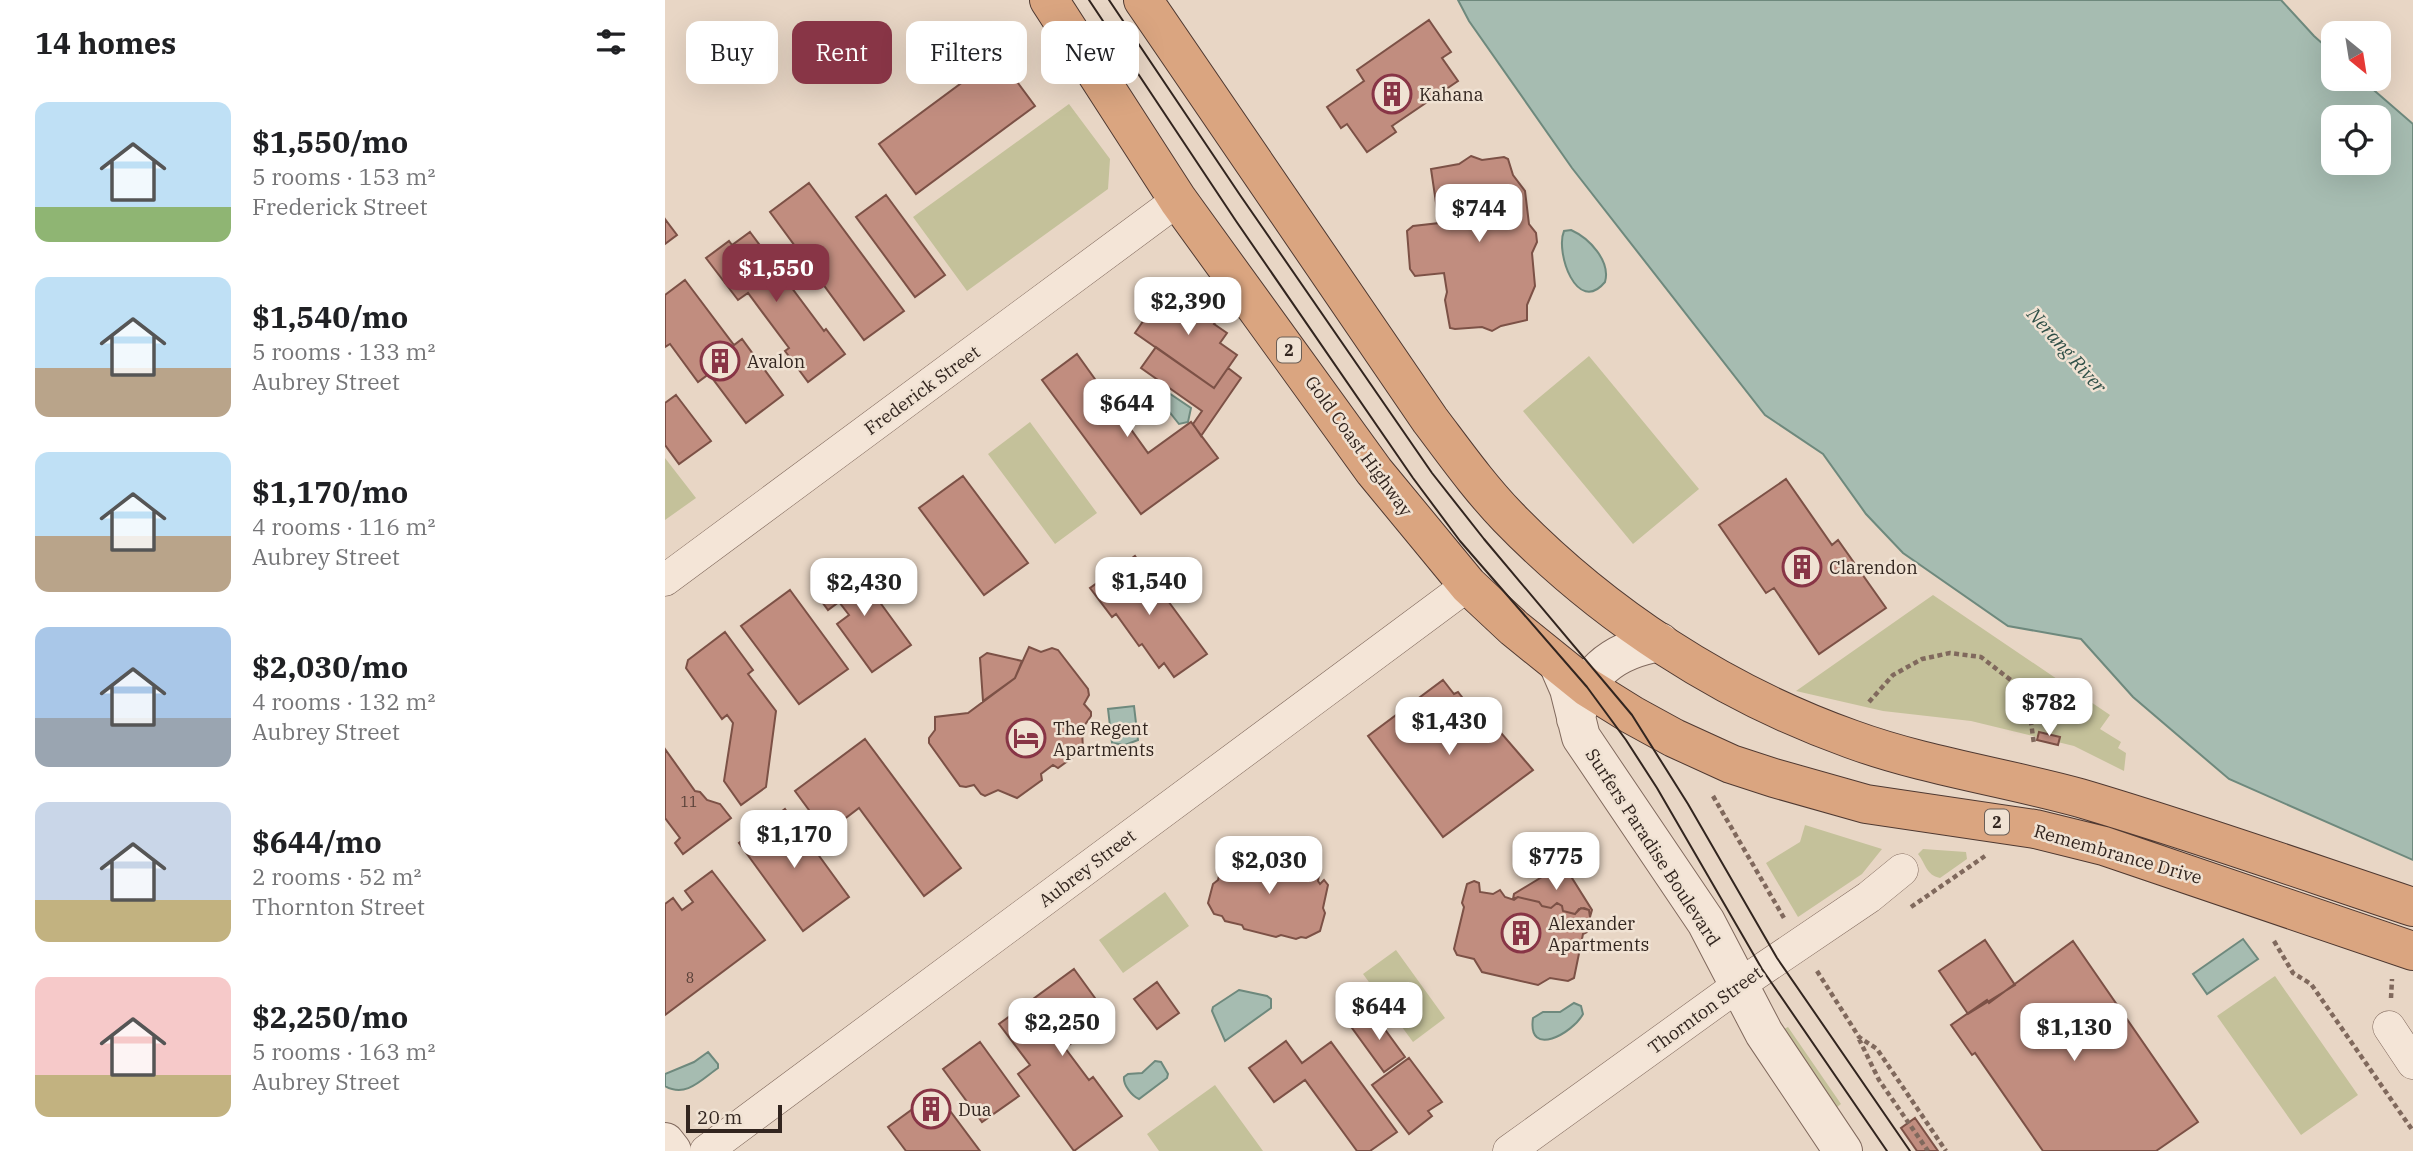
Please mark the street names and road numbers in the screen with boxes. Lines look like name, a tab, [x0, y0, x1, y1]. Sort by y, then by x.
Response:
road number: 2	[1277, 338, 1301, 362]
street label: Frederick Street	[860, 340, 984, 440]
street label: Gold Coast Highway	[1300, 371, 1418, 521]
street label: Surfers Paradise Boulevard	[1580, 744, 1726, 950]
road number: 2	[1985, 810, 2009, 834]
street label: Remembrance Drive	[2031, 819, 2205, 889]
street label: Aubrey Street	[1034, 824, 1140, 912]
street label: Thornton Street	[1643, 961, 1767, 1059]

